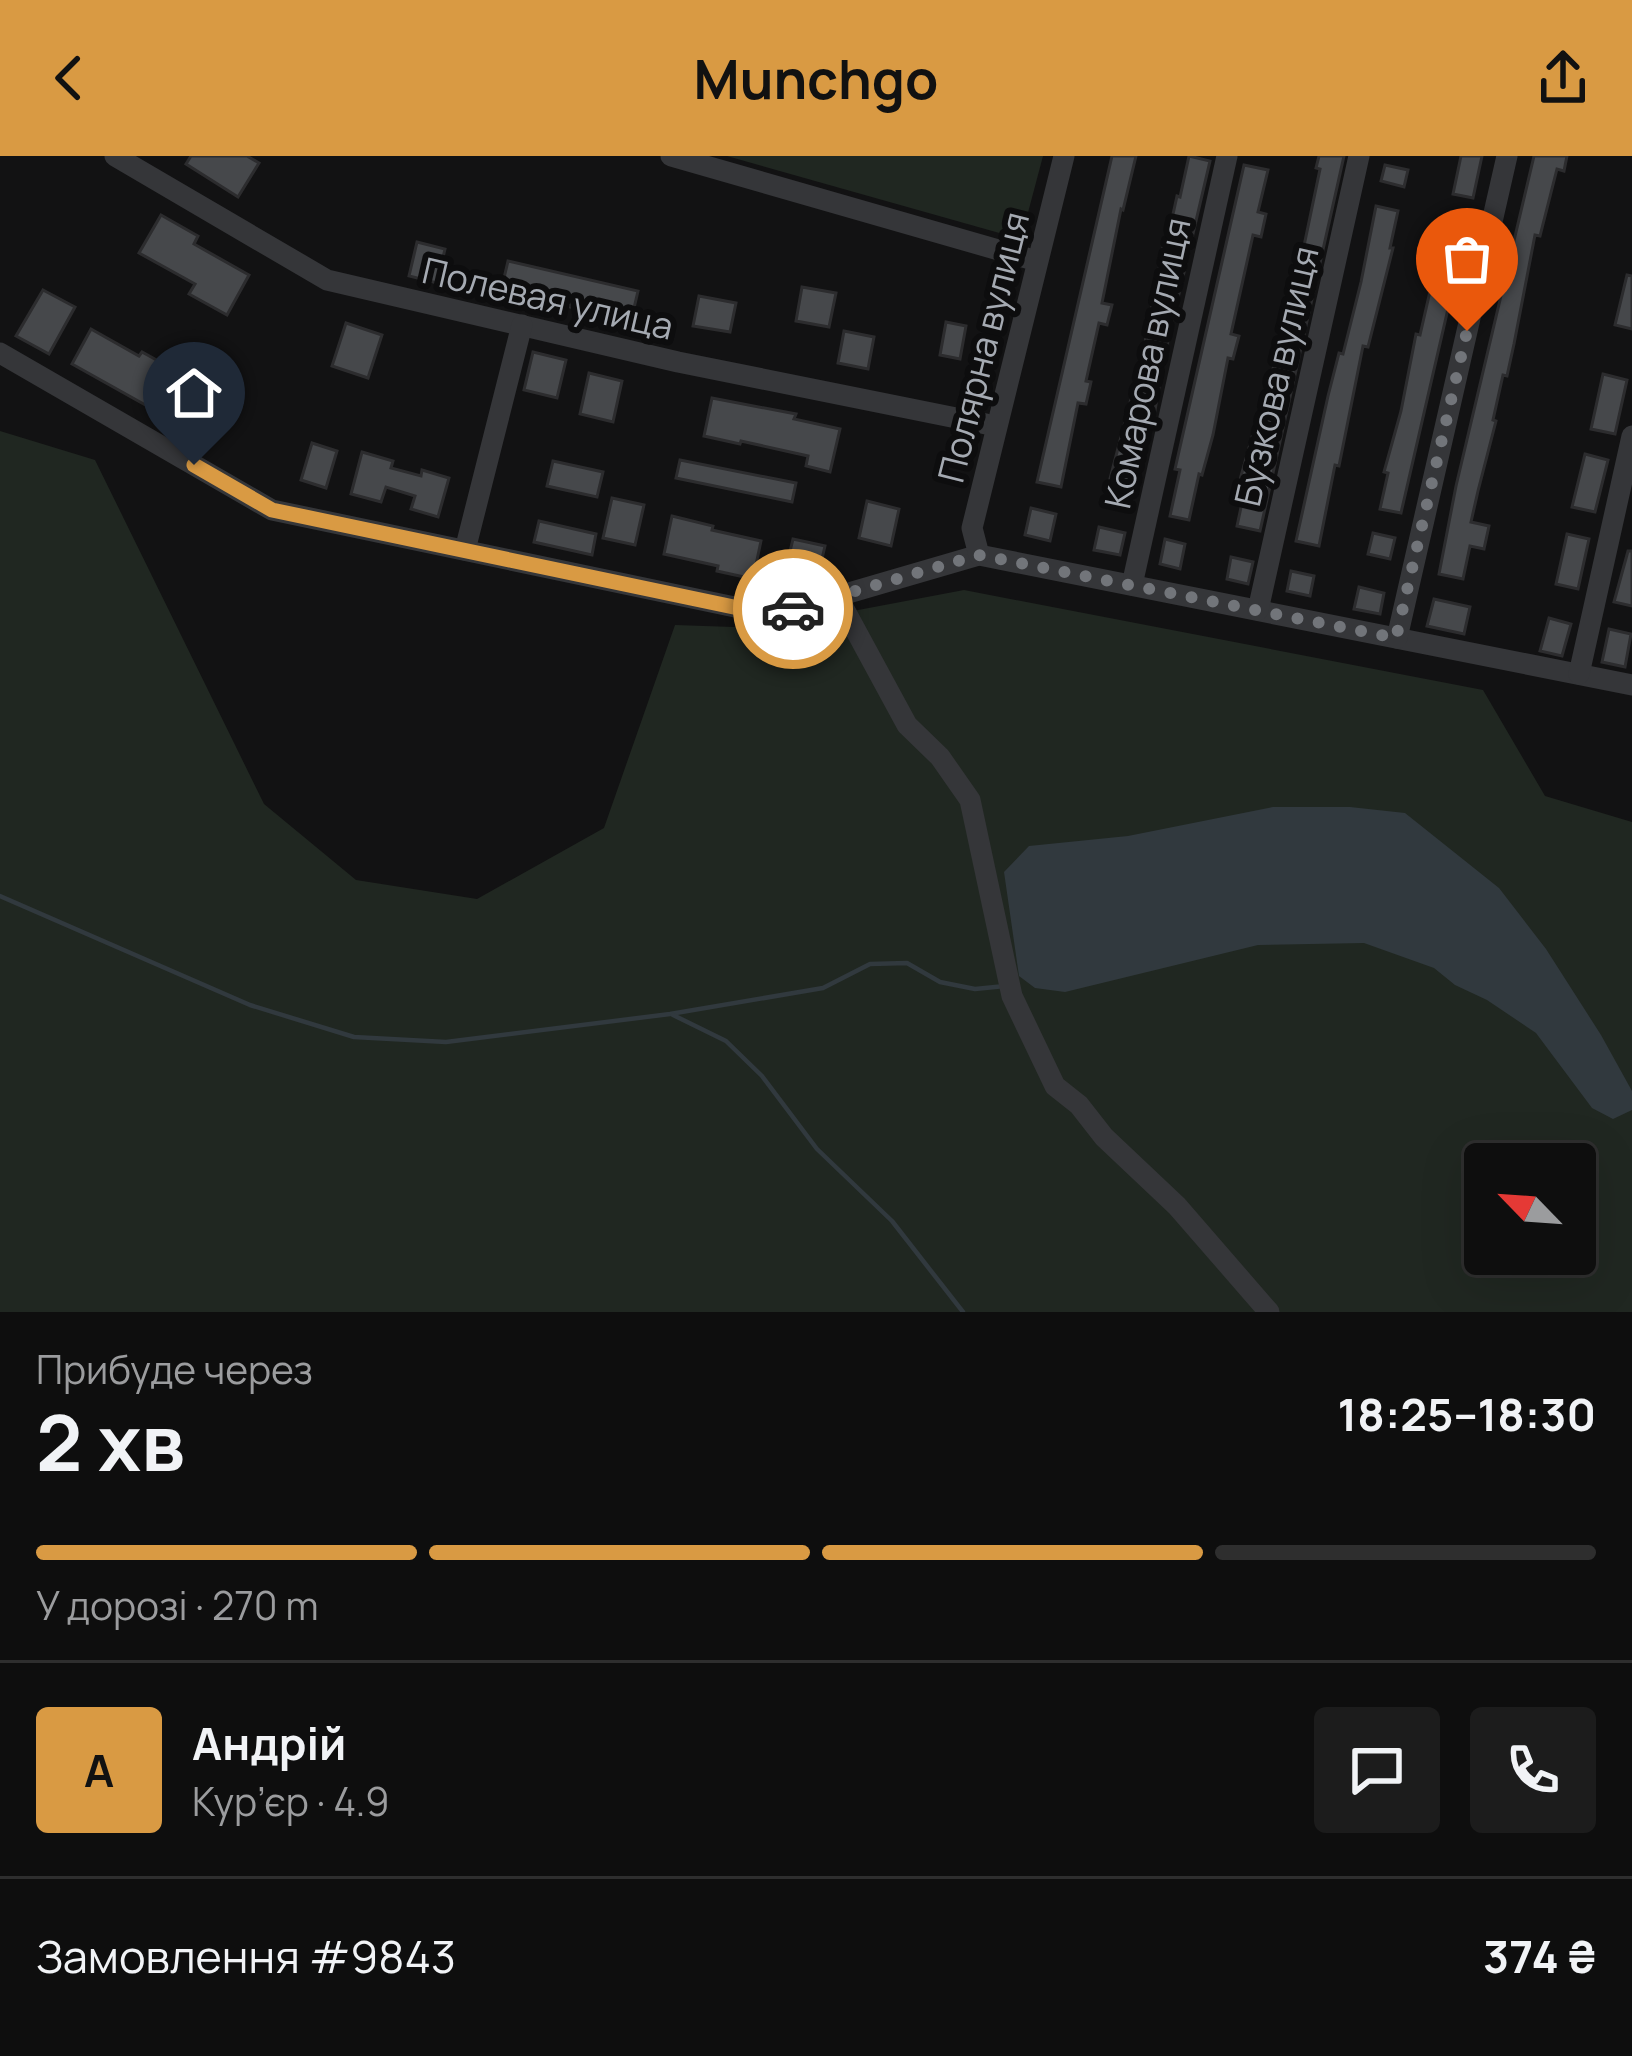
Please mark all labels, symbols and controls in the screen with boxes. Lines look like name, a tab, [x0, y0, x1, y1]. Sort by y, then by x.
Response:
text: Munchgo	[694, 41, 938, 115]
icon: back	[36, 45, 102, 111]
icon: share	[1530, 45, 1596, 111]
street label: Полярна вулиця	[926, 206, 1040, 488]
pin	[1416, 208, 1518, 331]
street label: Комарова вулиця	[1092, 213, 1202, 513]
icon: bag	[1434, 226, 1500, 292]
street label: Бузкова вулиця	[1222, 241, 1330, 511]
street label: Полевая улица	[418, 245, 678, 351]
pin	[143, 342, 245, 465]
icon: home	[161, 360, 227, 426]
courier	[733, 549, 853, 669]
icon: car	[760, 576, 826, 642]
north arrow	[1464, 1143, 1596, 1275]
map controls	[1464, 1143, 1596, 1275]
text: Прибуде через	[36, 1342, 313, 1396]
text: 18:25–18:30	[1338, 1383, 1596, 1445]
text: 2 хв	[36, 1388, 185, 1494]
text: У дорозі · 270 m	[36, 1578, 318, 1632]
button: chat	[1314, 1707, 1440, 1833]
button: phone	[1470, 1707, 1596, 1833]
text: Андрій	[192, 1712, 346, 1774]
text: А	[84, 1739, 114, 1801]
text: Кур’єр · 4.9	[192, 1774, 390, 1828]
text: Замовлення #9843	[36, 1925, 456, 1987]
text: 374 ₴	[1483, 1925, 1596, 1987]

